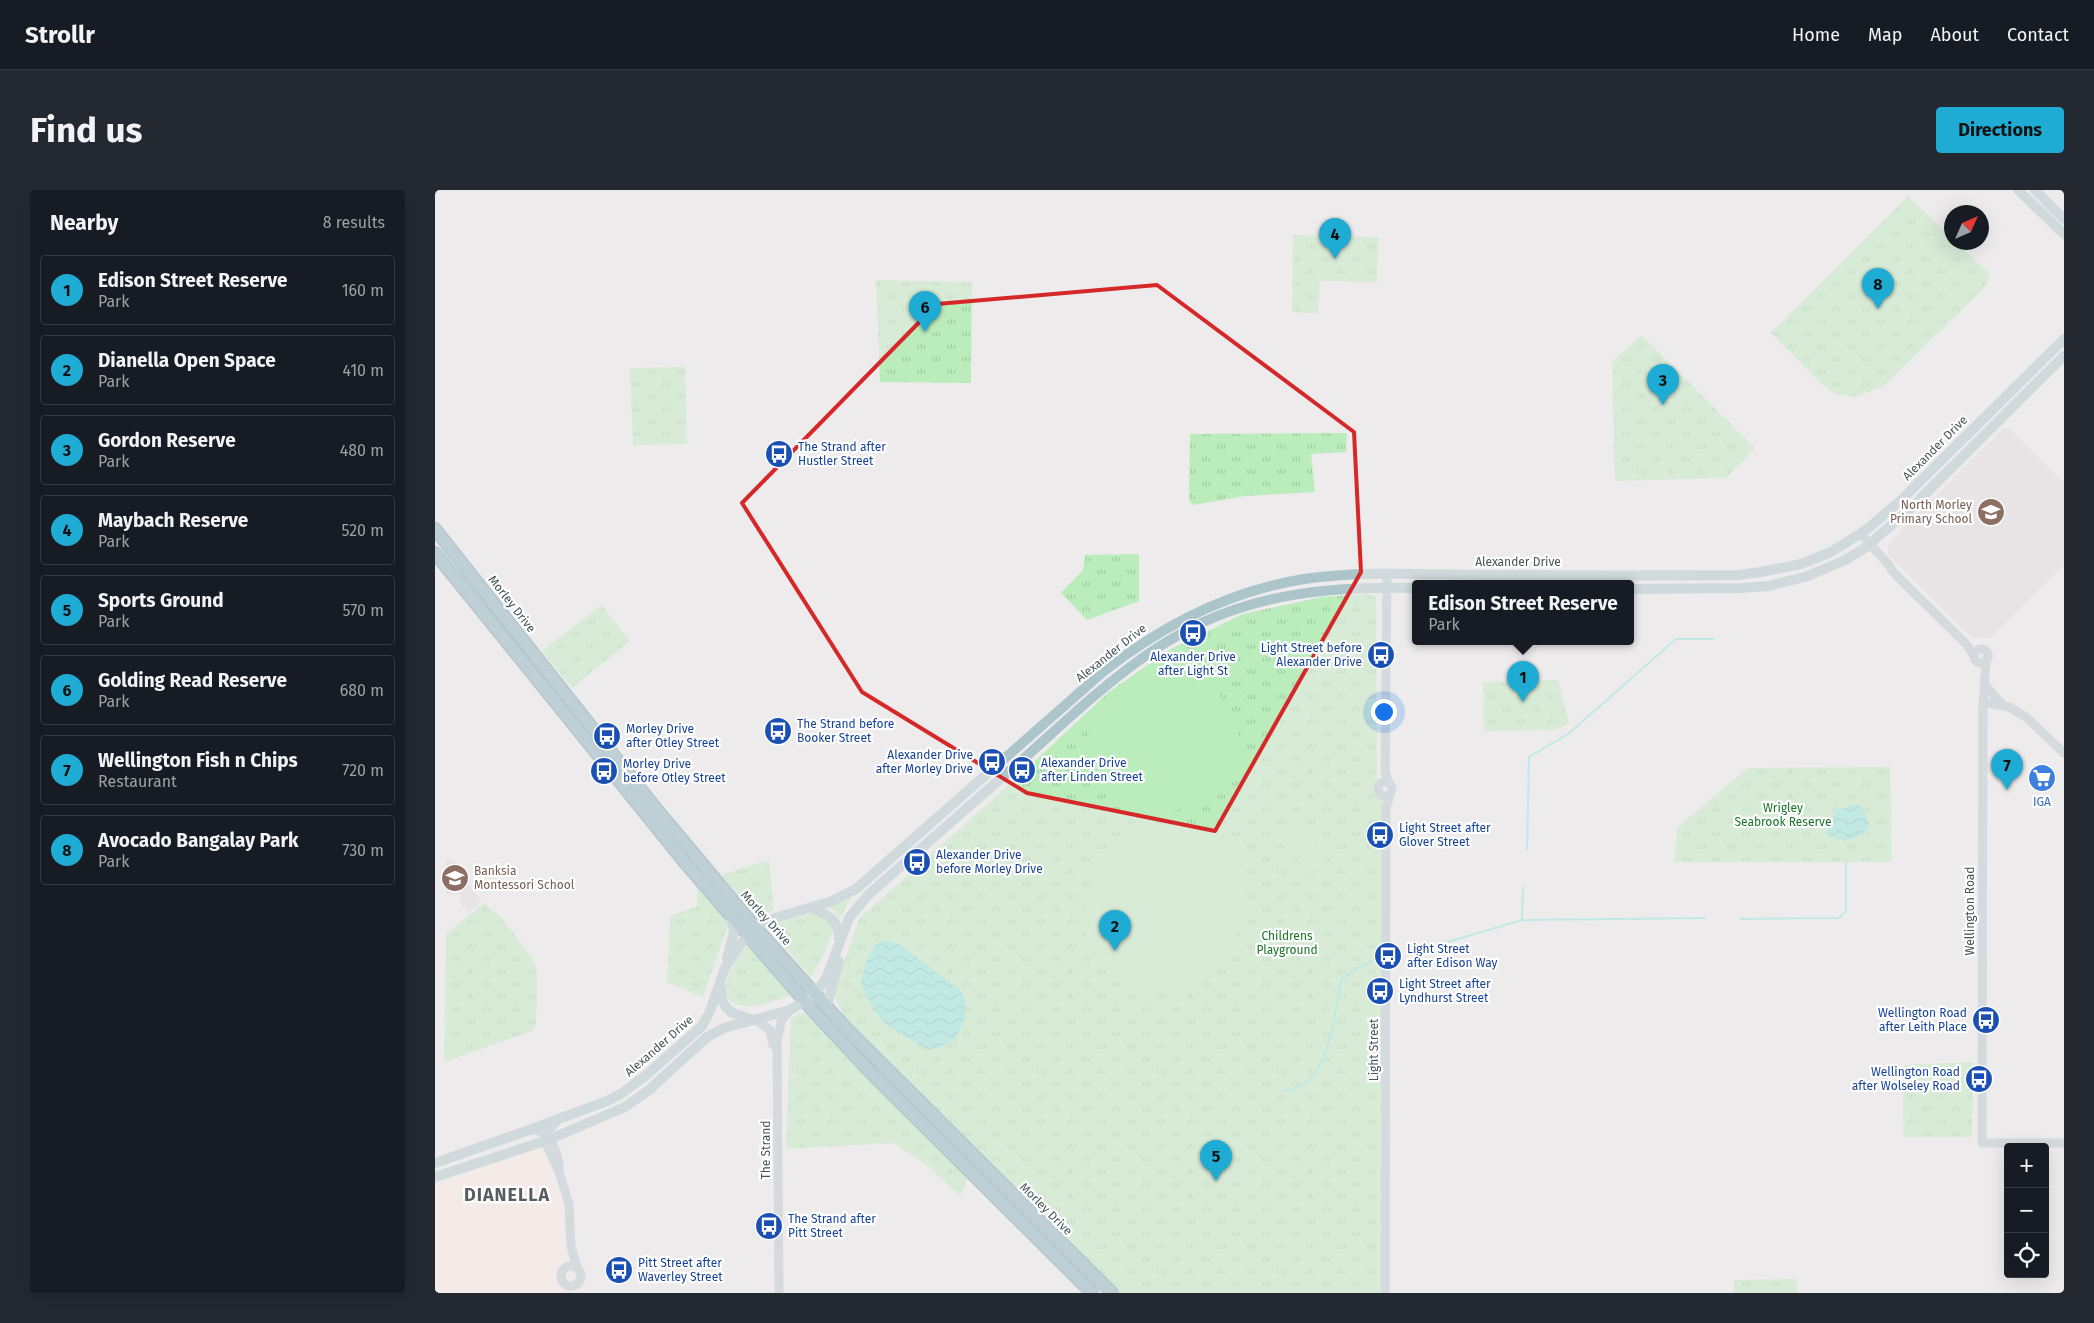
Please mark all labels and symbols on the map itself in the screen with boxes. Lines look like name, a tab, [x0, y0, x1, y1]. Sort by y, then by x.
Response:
north arrow	[1944, 205, 1989, 250]
pin: 4	[1319, 218, 1351, 259]
pin: 8	[1862, 268, 1894, 309]
pin: 6	[909, 291, 941, 332]
pin: 3	[1647, 364, 1679, 405]
street label: Alexander Drive	[1900, 413, 1970, 483]
bus stop icon: The Strand after Hustler Street	[764, 439, 794, 469]
place label: The Strand after Hustler Street	[798, 440, 886, 468]
school or university icon: North Morley Primary School	[1976, 497, 2006, 527]
place label: North Morley Primary School	[1890, 498, 1972, 526]
street label: Alexander Drive	[1475, 555, 1561, 569]
street label: Morley Drive	[486, 573, 538, 635]
bus stop icon: Alexander Drive after Light St	[1178, 618, 1208, 648]
street label: Alexander Drive	[1073, 621, 1149, 685]
bus stop icon: Light Street before Alexander Drive	[1366, 640, 1396, 670]
place label: Light Street before Alexander Drive	[1261, 641, 1362, 669]
place label: Alexander Drive after Light St	[1150, 650, 1236, 678]
pin: 1	[1507, 661, 1539, 702]
your location	[1371, 699, 1397, 725]
bus stop icon: The Strand before Booker Street	[763, 716, 793, 746]
place label: The Strand before Booker Street	[797, 717, 894, 745]
bus stop icon: Morley Drive after Otley Street	[592, 721, 622, 751]
place label: Morley Drive after Otley Street	[626, 722, 720, 750]
bus stop icon: Alexander Drive after Morley Drive	[977, 747, 1007, 777]
place label: Alexander Drive after Morley Drive	[876, 748, 973, 776]
pin: 7	[1991, 749, 2023, 790]
bus stop icon: Alexander Drive after Linden Street	[1007, 755, 1037, 785]
bus stop icon: Morley Drive before Otley Street	[589, 756, 619, 786]
place label: Alexander Drive after Linden Street	[1041, 756, 1144, 784]
place label: Morley Drive before Otley Street	[623, 757, 726, 785]
supermarket icon: IGA	[2027, 763, 2057, 793]
place label: IGA	[2033, 795, 2051, 809]
park label: Wrigley Seabrook Reserve	[1734, 801, 1832, 829]
bus stop icon: Light Street after Glover Street	[1365, 820, 1395, 850]
place label: Light Street after Glover Street	[1399, 821, 1491, 849]
bus stop icon: Alexander Drive before Morley Drive	[902, 847, 932, 877]
place label: Alexander Drive before Morley Drive	[936, 848, 1043, 876]
school or university icon: Banksia Montessori School	[440, 863, 470, 893]
place label: Banksia Montessori School	[474, 864, 575, 892]
street label: Wellington Road	[1963, 866, 1977, 956]
street label: Morley Drive	[738, 888, 794, 948]
pin: 2	[1099, 910, 1131, 951]
park label: Childrens Playground	[1256, 929, 1318, 957]
bus stop icon: Light Street after Edison Way	[1373, 941, 1403, 971]
place label: Light Street after Edison Way	[1407, 942, 1498, 970]
bus stop icon: Light Street after Lyndhurst Street	[1365, 976, 1395, 1006]
place label: Light Street after Lyndhurst Street	[1399, 977, 1491, 1005]
bus stop icon: Wellington Road after Leith Place	[1971, 1005, 2001, 1035]
place label: Wellington Road after Leith Place	[1878, 1006, 1967, 1034]
street label: Alexander Drive	[622, 1013, 696, 1079]
street label: Light Street	[1367, 1018, 1381, 1081]
bus stop icon: Wellington Road after Wolseley Road	[1964, 1064, 1994, 1094]
place label: Wellington Road after Wolseley Road	[1852, 1065, 1960, 1093]
street label: The Strand	[759, 1121, 773, 1179]
pin: 5	[1200, 1140, 1232, 1181]
street label: Morley Drive	[1017, 1180, 1075, 1238]
district label: DIANELLA	[464, 1184, 550, 1206]
bus stop icon: The Strand after Pitt Street	[754, 1211, 784, 1241]
place label: The Strand after Pitt Street	[788, 1212, 876, 1240]
bus stop icon: Pitt Street after Waverley Street	[604, 1255, 634, 1285]
place label: Pitt Street after Waverley Street	[638, 1256, 723, 1284]

